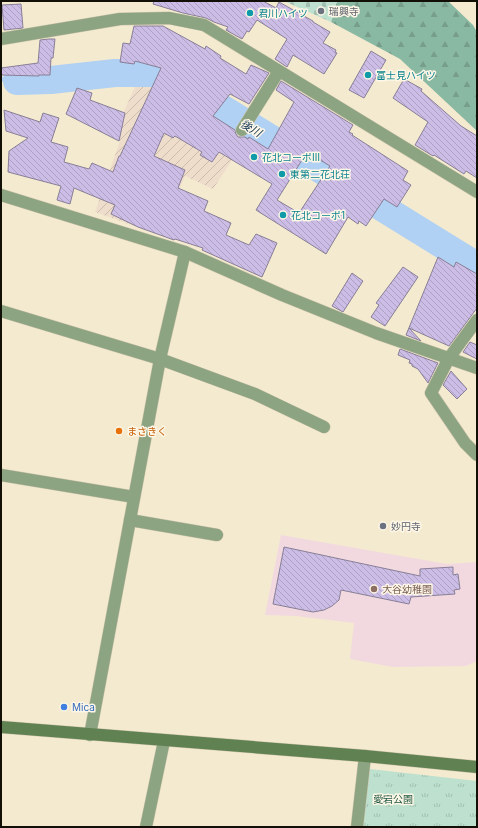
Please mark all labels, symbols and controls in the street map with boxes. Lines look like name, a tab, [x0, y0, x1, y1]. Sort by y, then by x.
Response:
place label: 瑞興寺	[329, 5, 359, 17]
marker: 瑞興寺	[316, 6, 326, 16]
place label: 君川ハイツ	[258, 7, 308, 19]
marker: 君川ハイツ	[245, 8, 255, 18]
place label: 富士見ハイツ	[376, 69, 436, 81]
marker: 富士見ハイツ	[363, 70, 373, 80]
water label: 後川	[238, 116, 265, 140]
place label: 花北コーポⅢ	[262, 151, 320, 163]
marker: 花北コーポⅢ	[249, 152, 259, 162]
place label: 東第二花北荘	[290, 168, 350, 180]
marker: 東第二花北荘	[277, 169, 287, 179]
place label: 花北コーポ1	[291, 209, 345, 221]
marker: 花北コーポ1	[278, 210, 288, 220]
place label: まさきく	[127, 425, 167, 437]
marker: まさきく	[114, 426, 124, 436]
place label: 妙円寺	[391, 520, 421, 532]
marker: 妙円寺	[378, 521, 388, 531]
place label: 大谷幼稚園	[382, 583, 432, 595]
marker: 大谷幼稚園	[369, 584, 379, 594]
place label: Mica	[72, 701, 95, 713]
marker: Mica	[59, 702, 69, 712]
park label: 愛宕公園	[373, 793, 413, 805]

